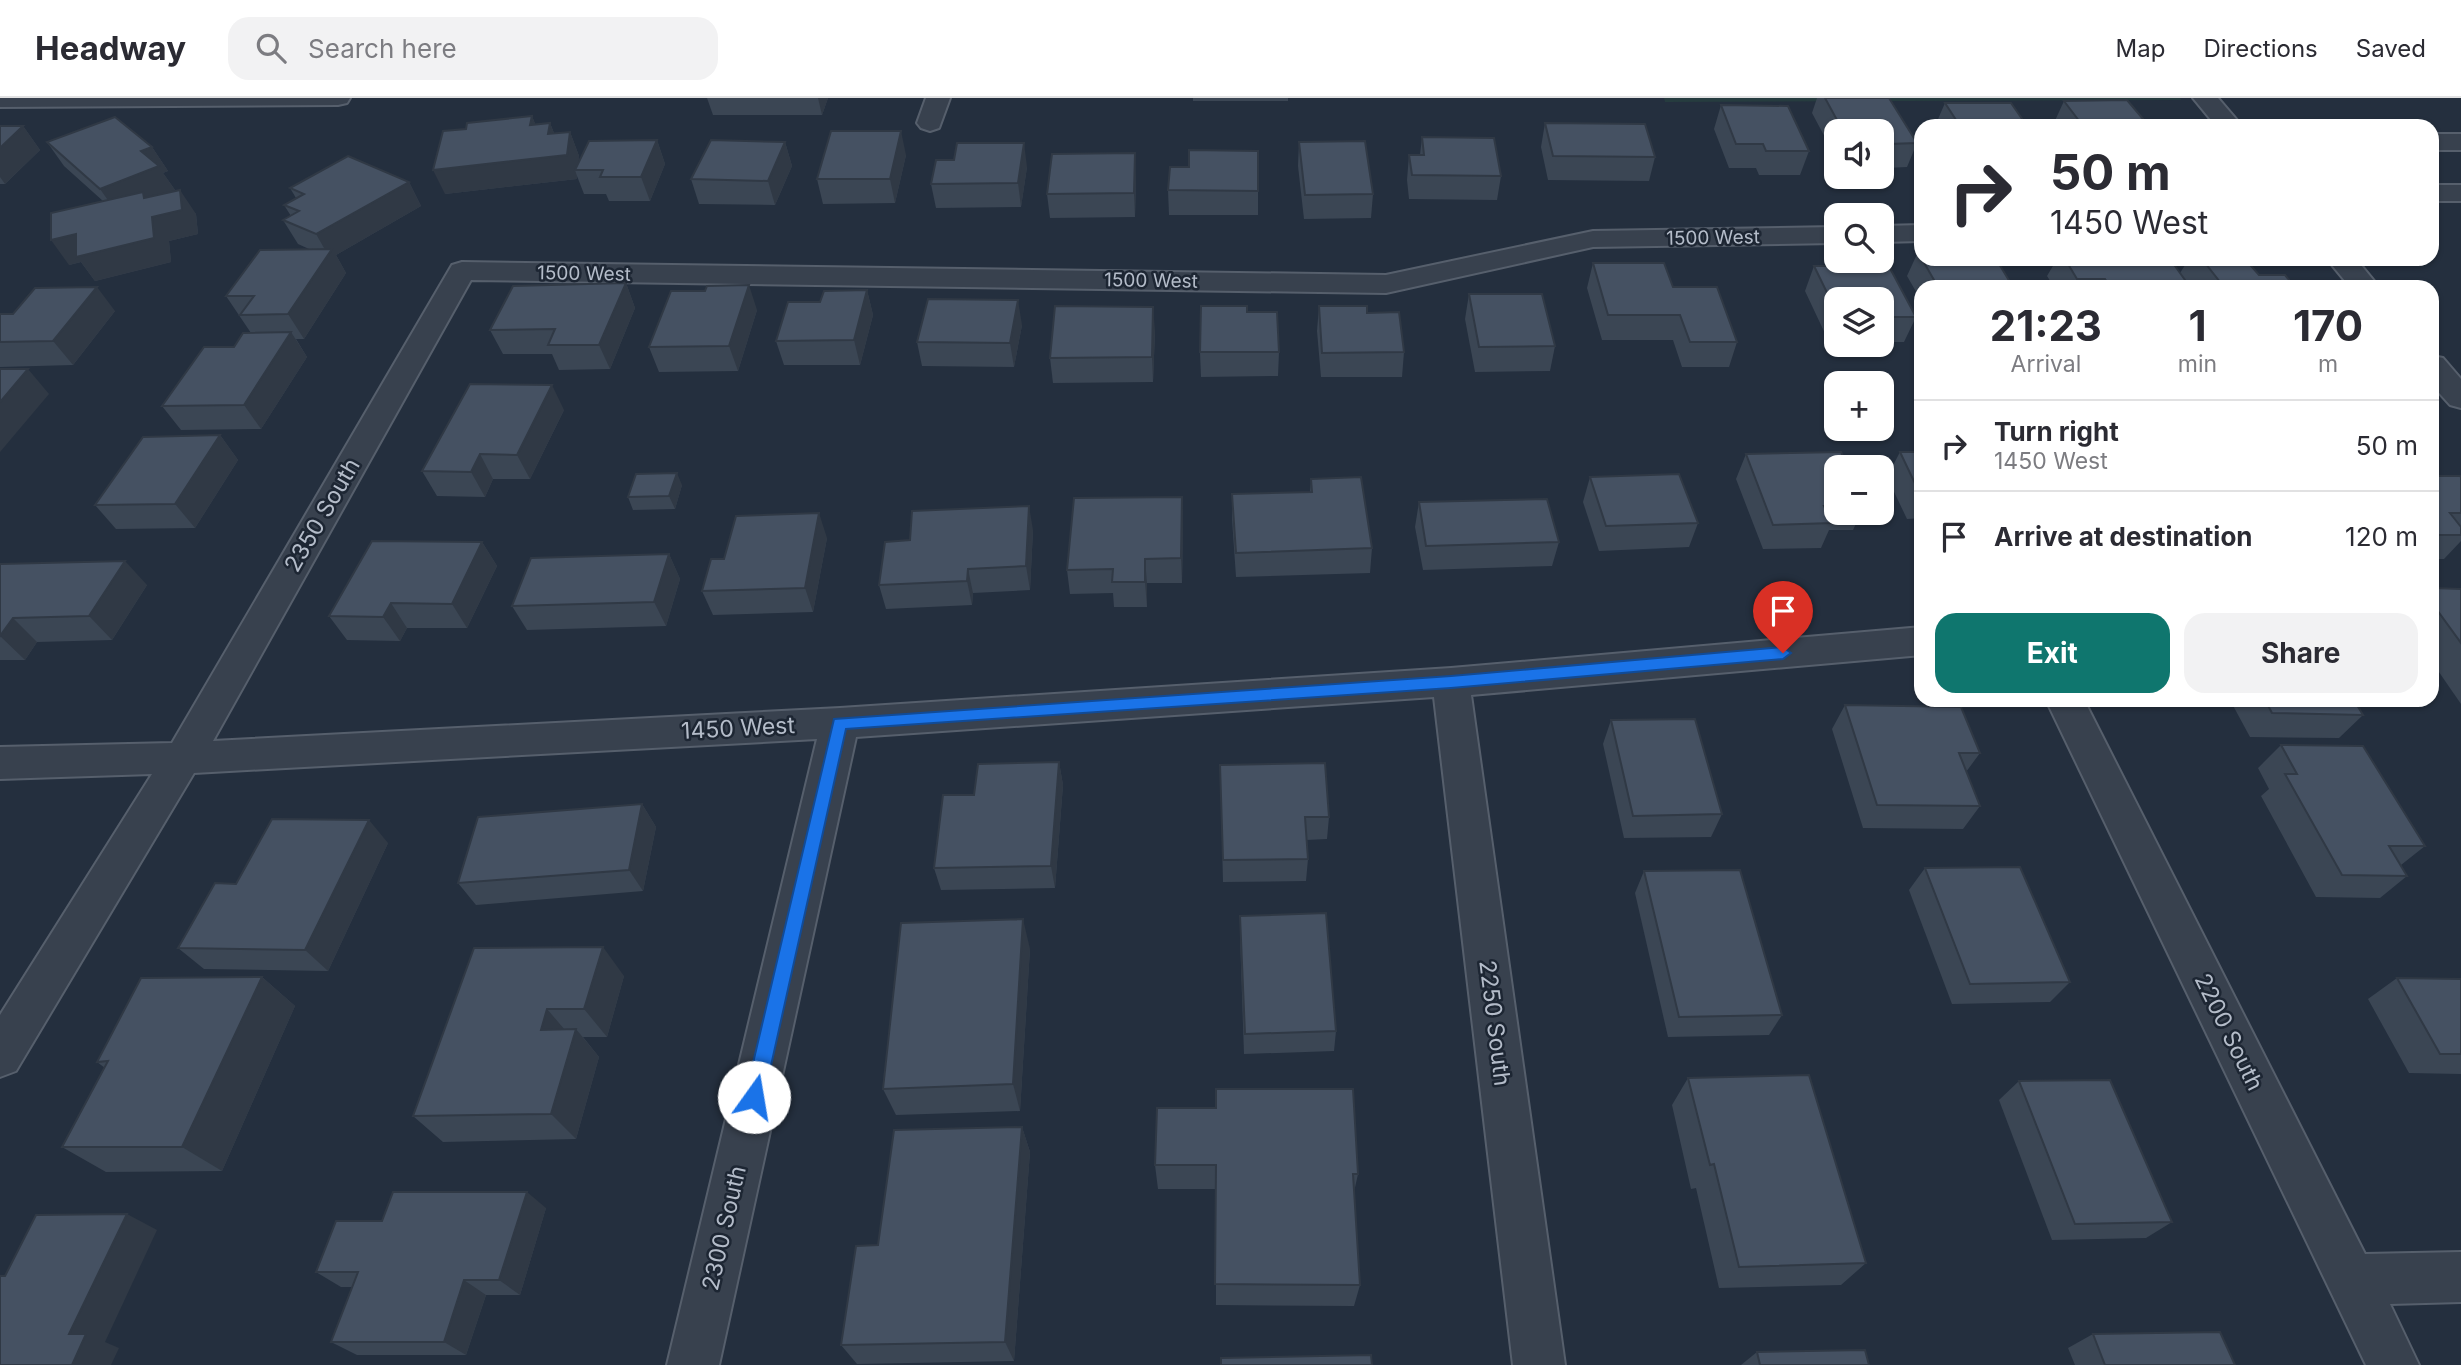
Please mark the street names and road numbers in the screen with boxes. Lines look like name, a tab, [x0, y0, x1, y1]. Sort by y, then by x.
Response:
street label: 1500 West	[1666, 225, 1760, 250]
street label: 1500 West	[537, 261, 631, 286]
street label: 1500 West	[1104, 268, 1198, 293]
street label: 2350 South	[278, 453, 366, 577]
street label: 1450 West	[680, 711, 796, 745]
street label: 2250 South	[1473, 959, 1517, 1087]
street label: 2200 South	[2189, 969, 2269, 1095]
street label: 2300 South	[696, 1163, 752, 1293]

